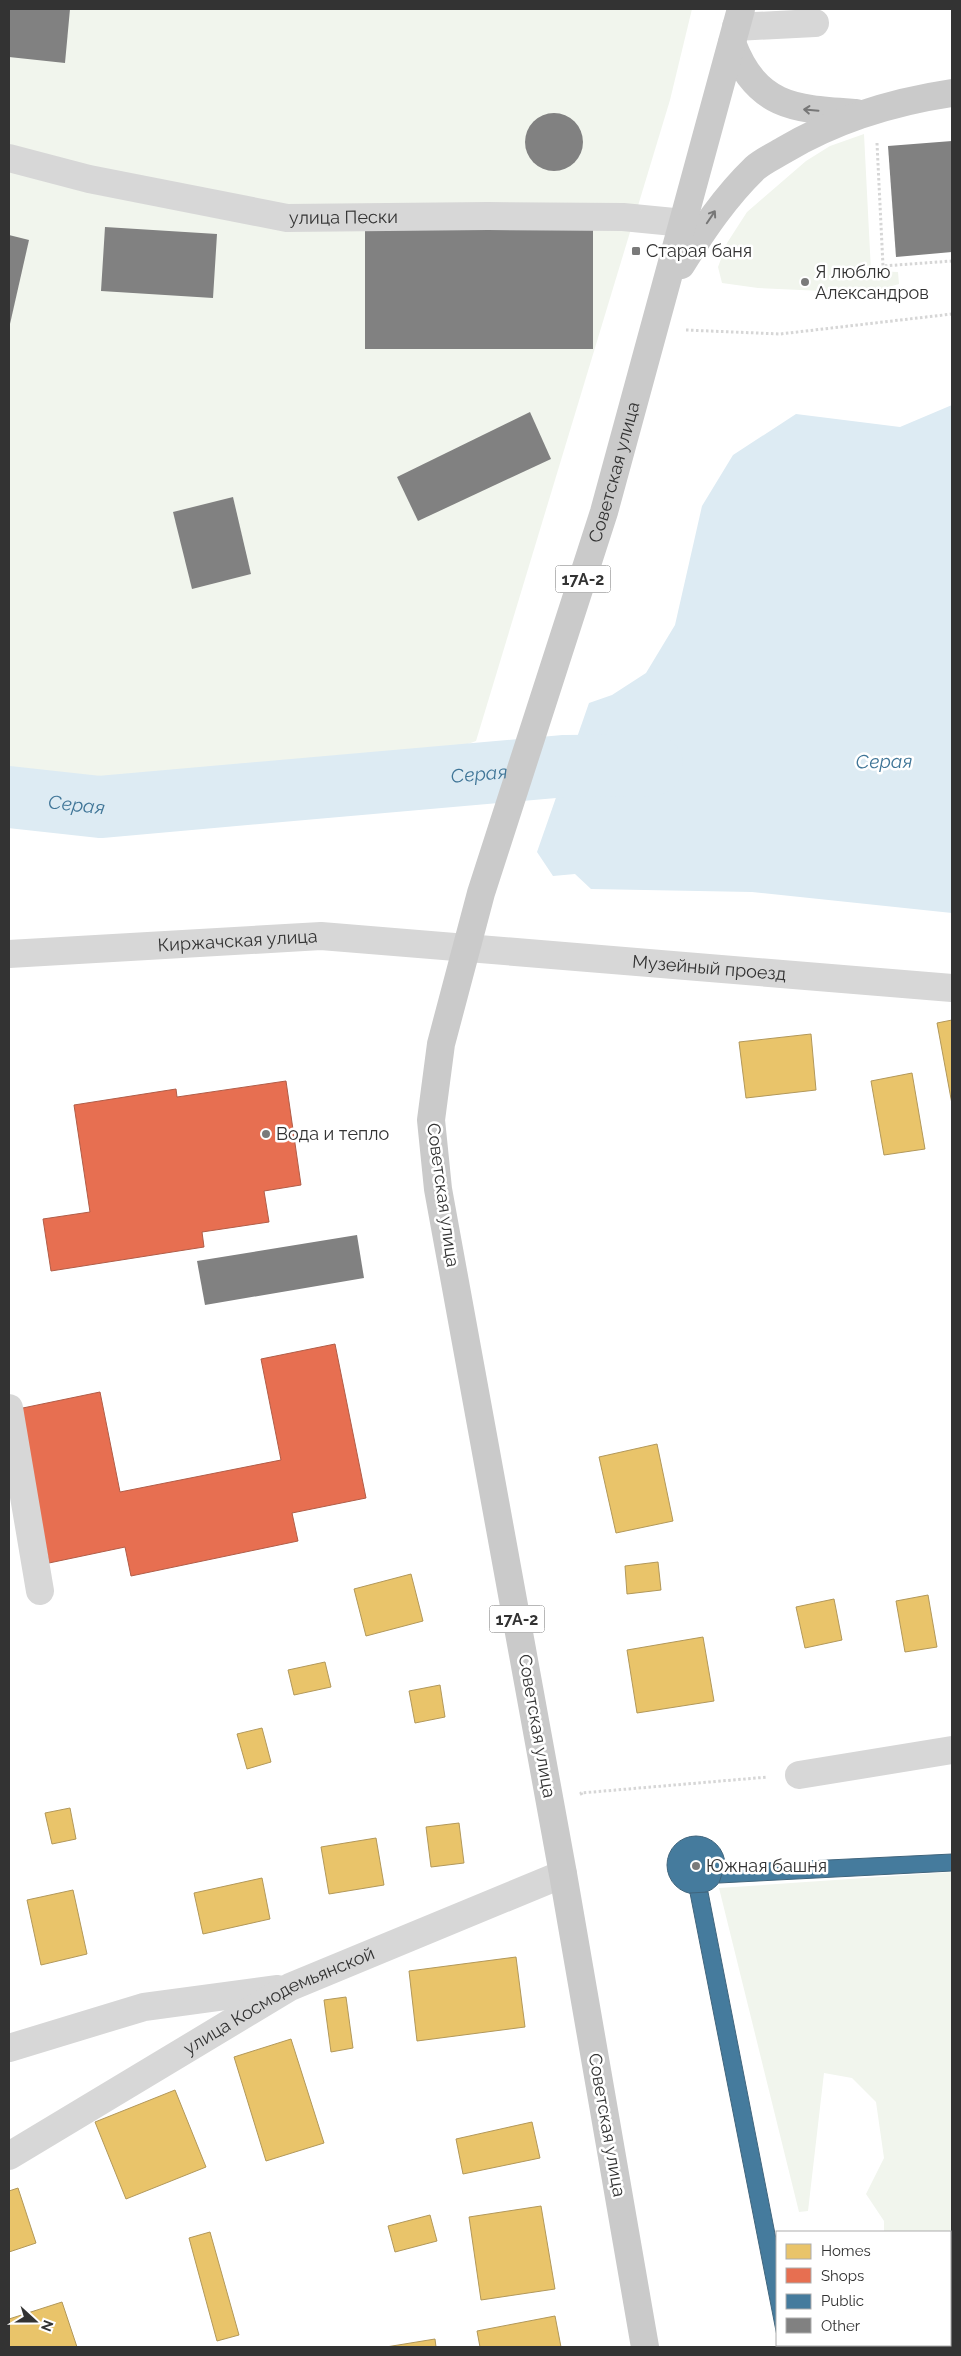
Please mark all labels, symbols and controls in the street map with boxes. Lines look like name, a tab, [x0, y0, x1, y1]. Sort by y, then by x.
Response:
one-way arrow	[804, 105, 820, 115]
street label: улица Пески	[289, 206, 398, 228]
one-way arrow	[706, 210, 716, 224]
place label: Старая баня	[646, 240, 752, 261]
marker: Старая баня	[630, 245, 642, 257]
place label: Я люблю Александров	[815, 261, 929, 303]
marker: Я люблю Александров	[799, 276, 811, 288]
street label: Советская улица	[584, 399, 644, 545]
road number: 17А-2	[556, 566, 610, 592]
water label: Серая	[855, 750, 913, 772]
water label: Серая	[450, 760, 508, 787]
water label: Серая	[47, 790, 106, 818]
street label: Киржачская улица	[157, 925, 318, 955]
street label: Музейный проезд	[631, 951, 787, 984]
street label: Советская улица	[423, 1122, 464, 1268]
place label: Вода и тепло	[276, 1123, 389, 1144]
marker: Вода и тепло	[260, 1128, 272, 1140]
road number: 17А-2	[490, 1606, 544, 1632]
street label: Советская улица	[515, 1653, 560, 1799]
place label: Южная башня	[706, 1855, 827, 1876]
marker: Южная башня	[690, 1860, 702, 1872]
street label: улица Космодемьянской	[180, 1942, 377, 2059]
street label: Советская улица	[585, 2052, 630, 2198]
legend	[776, 2231, 951, 2346]
text: Homes	[821, 2242, 871, 2260]
text: Shops	[821, 2267, 864, 2285]
text: Public	[821, 2292, 864, 2310]
north arrow	[10, 2296, 60, 2346]
text: Other	[821, 2317, 861, 2335]
text: N	[38, 2318, 57, 2334]

